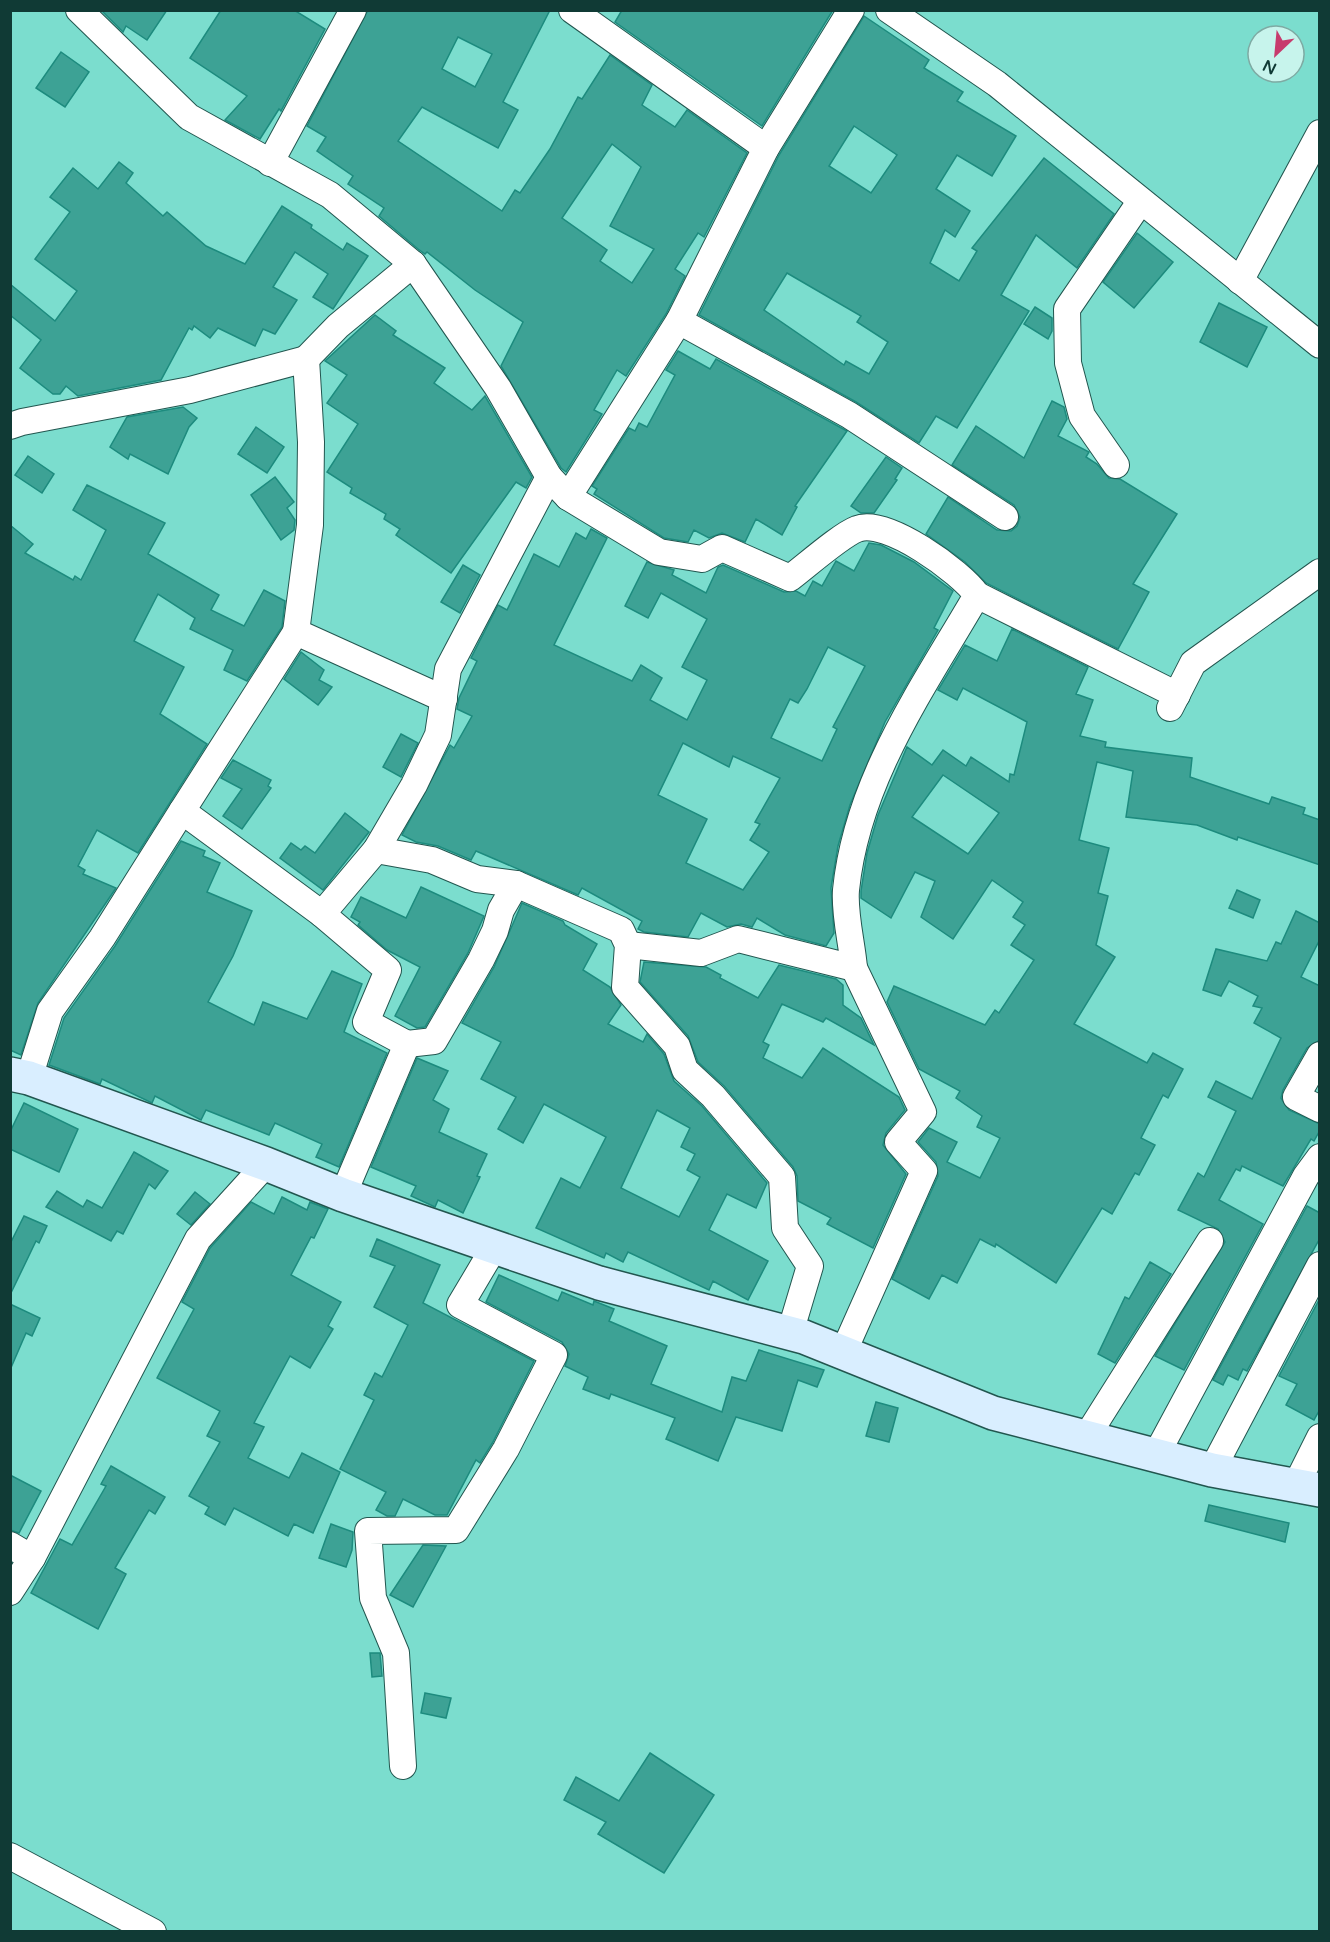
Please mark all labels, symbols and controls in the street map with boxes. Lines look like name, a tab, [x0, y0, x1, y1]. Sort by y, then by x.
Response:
north arrow	[1246, 24, 1306, 84]
text: N	[1260, 55, 1280, 78]

